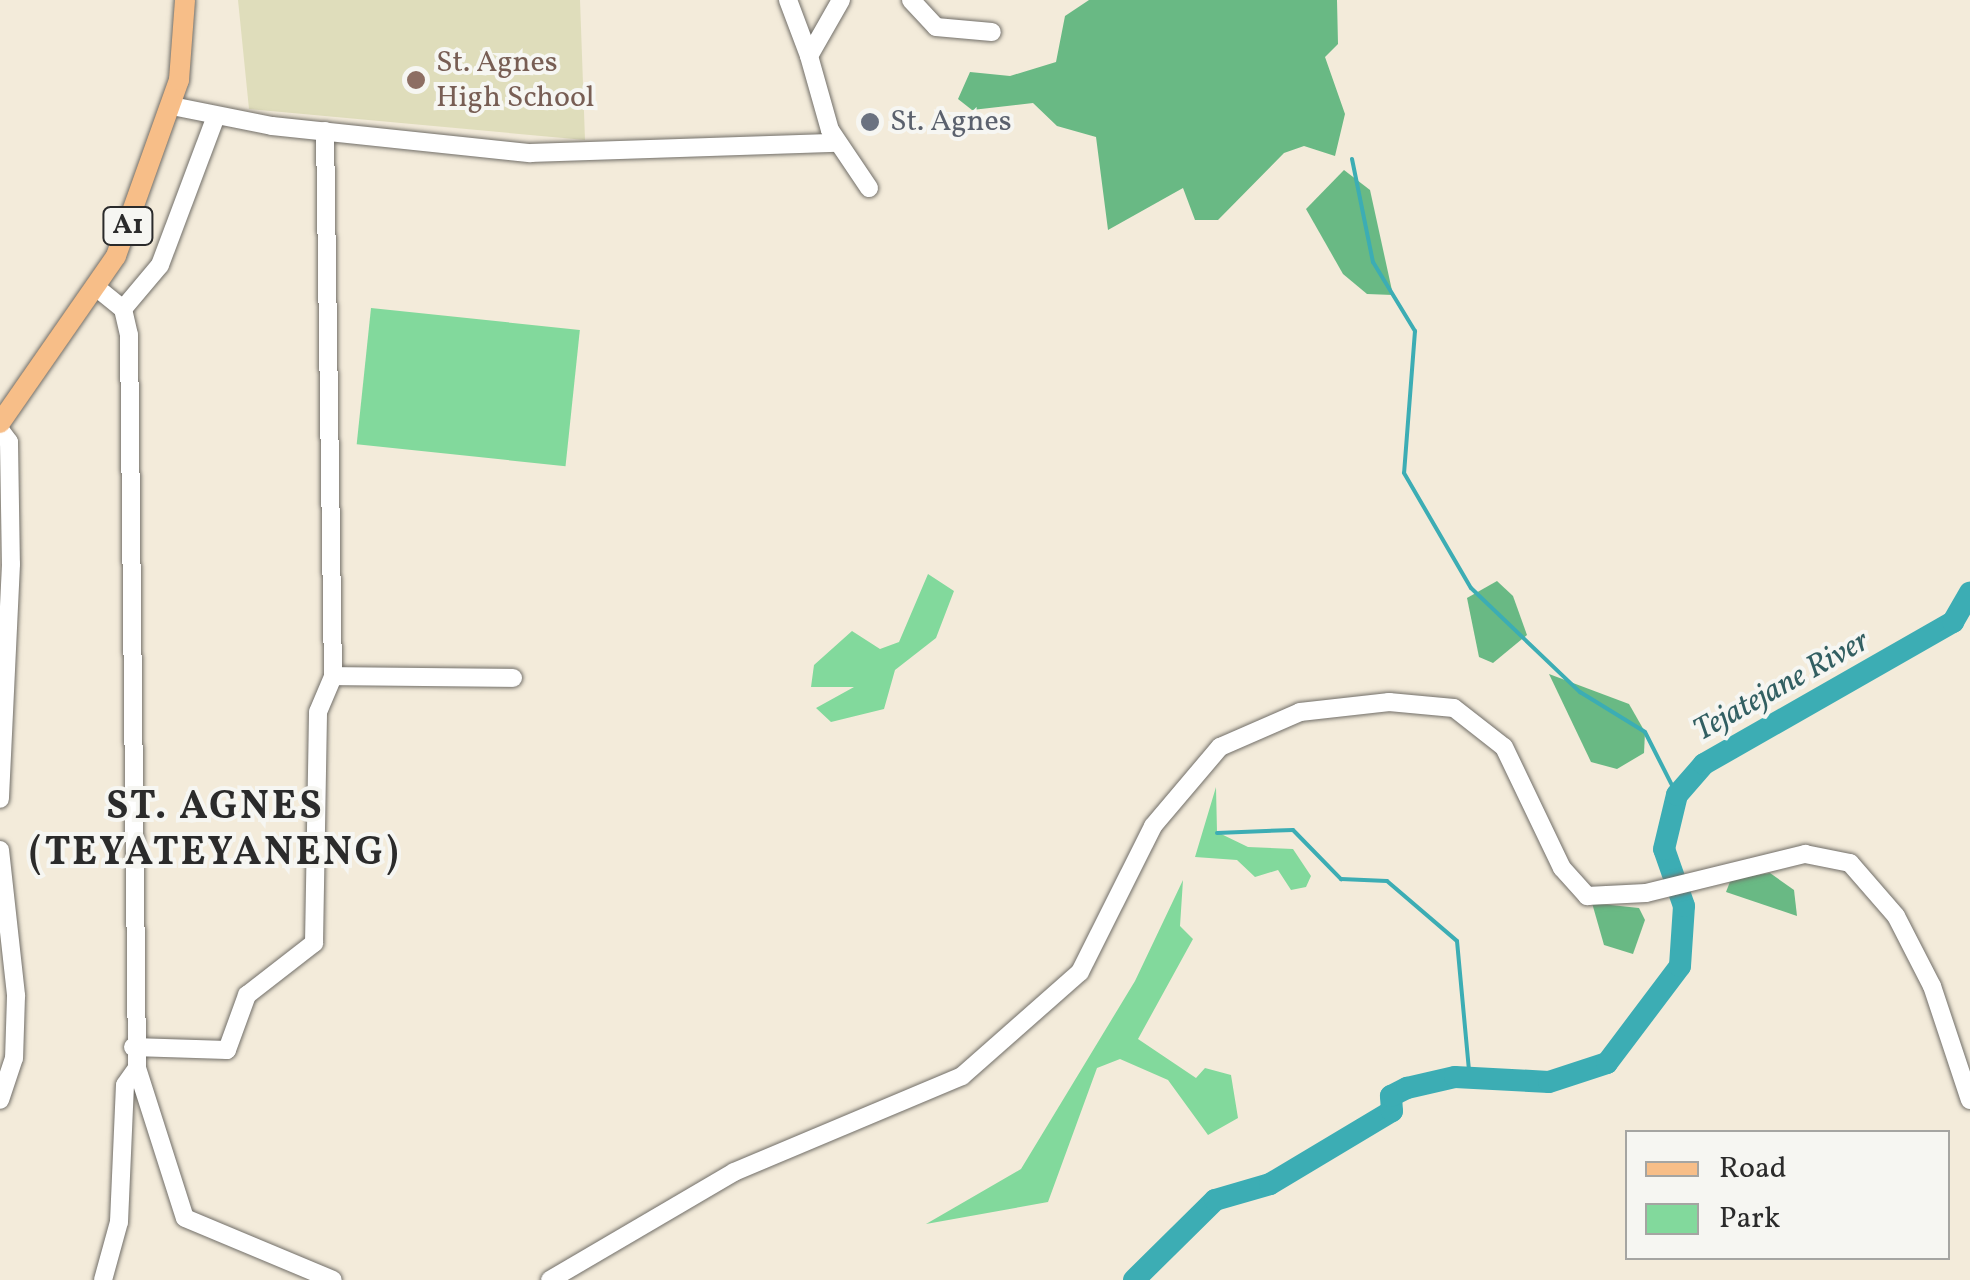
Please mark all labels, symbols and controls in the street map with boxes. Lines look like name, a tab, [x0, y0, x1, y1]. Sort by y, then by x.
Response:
place label: St. Agnes High School	[436, 45, 595, 116]
marker: St. Agnes High School	[405, 69, 427, 91]
place label: St. Agnes	[890, 104, 1012, 140]
marker: St. Agnes	[859, 111, 881, 133]
road number: A1	[100, 203, 156, 249]
water label: Tejatejane River	[1687, 623, 1877, 751]
district label: ST. AGNES (TEYATEYANENG)	[29, 784, 401, 878]
legend	[1625, 1130, 1950, 1260]
text: Road	[1719, 1148, 1787, 1190]
text: Park	[1719, 1198, 1780, 1240]

